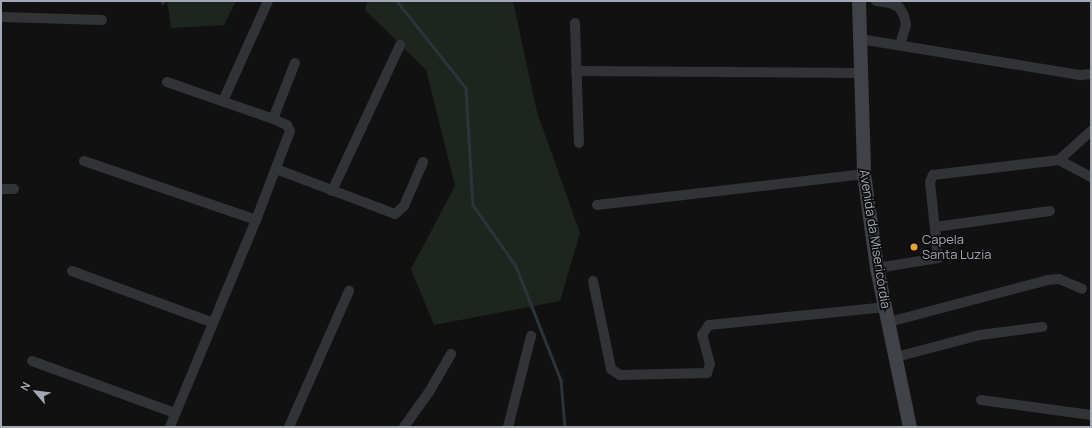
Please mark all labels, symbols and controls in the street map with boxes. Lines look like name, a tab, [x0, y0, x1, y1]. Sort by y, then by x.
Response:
street label: Avenida da Misericórdia	[856, 168, 894, 310]
place label: Capela Santa Luzia	[922, 232, 991, 263]
marker: Capela Santa Luzia	[909, 242, 919, 252]
north arrow	[16, 372, 56, 412]
text: N	[16, 379, 33, 393]

